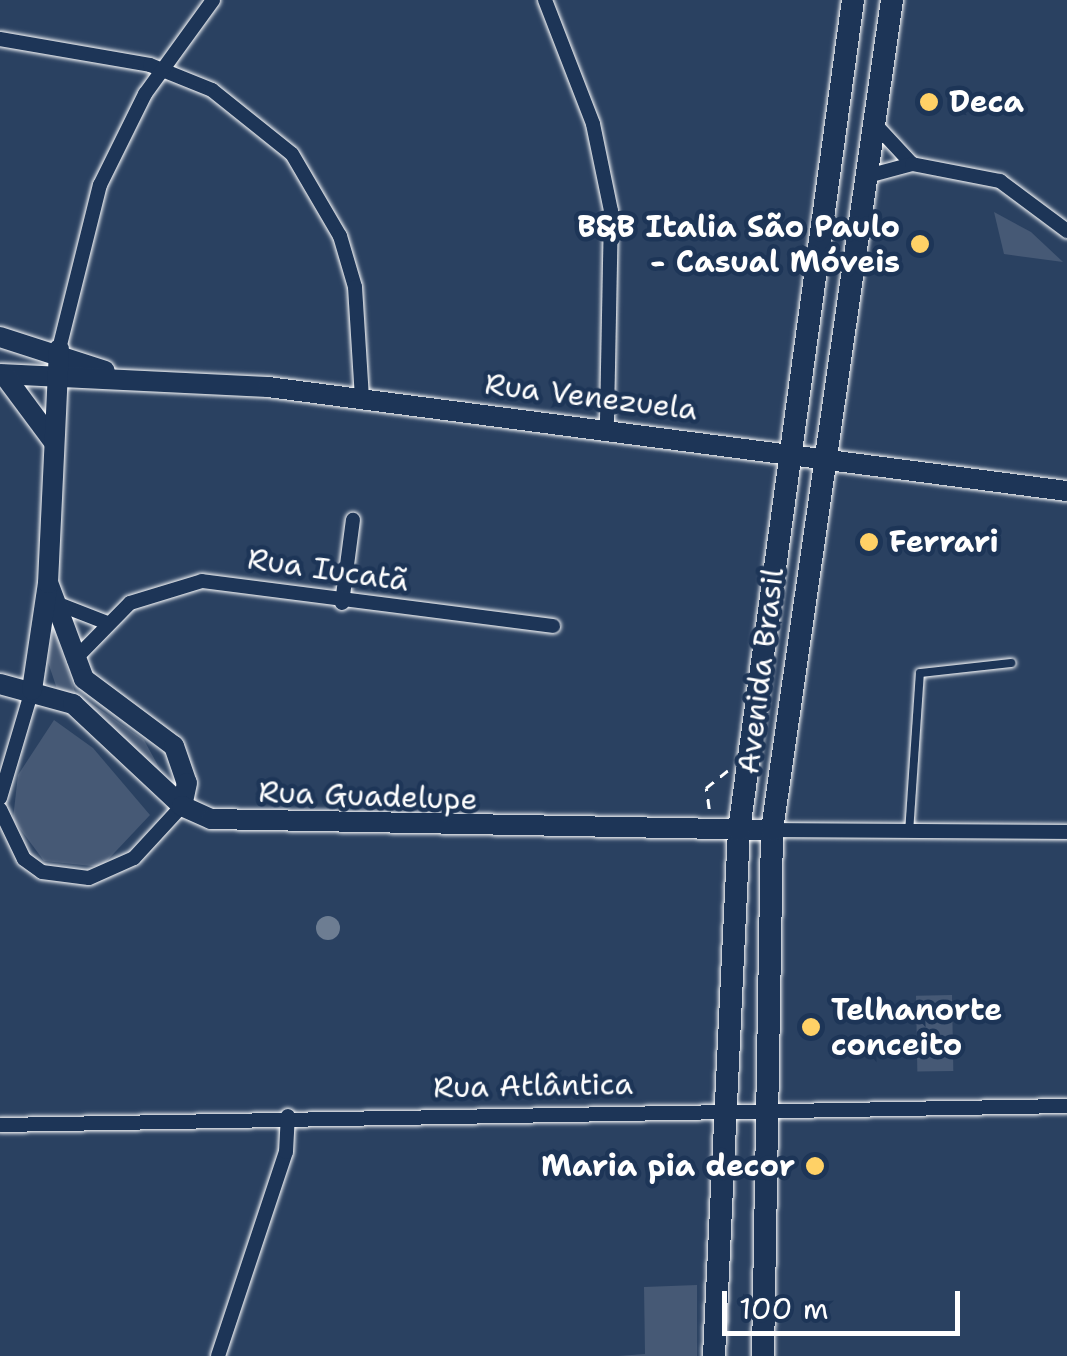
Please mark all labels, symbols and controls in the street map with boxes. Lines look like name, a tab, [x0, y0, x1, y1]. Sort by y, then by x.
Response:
place label: Deca	[949, 84, 1024, 120]
marker: Deca	[918, 91, 940, 113]
place label: B&B Italia São Paulo - Casual Móveis	[577, 209, 900, 280]
marker: B&B Italia São Paulo - Casual Móveis	[909, 233, 931, 255]
street label: Rua Venezuela	[483, 366, 699, 428]
place label: Ferrari	[889, 524, 999, 560]
marker: Ferrari	[858, 531, 880, 553]
street label: Rua Iucatã	[245, 541, 411, 599]
street label: Avenida Brasil	[730, 566, 792, 776]
street label: Rua Guadelupe	[258, 774, 478, 818]
place label: Telhanorte conceito	[831, 992, 1002, 1062]
marker: Telhanorte conceito	[800, 1016, 822, 1038]
street label: Rua Atlântica	[433, 1066, 633, 1106]
place label: Maria pia decor	[541, 1148, 795, 1184]
marker: Maria pia decor	[804, 1155, 826, 1177]
scale bar	[727, 1271, 964, 1333]
text: 100 m	[739, 1288, 829, 1329]

